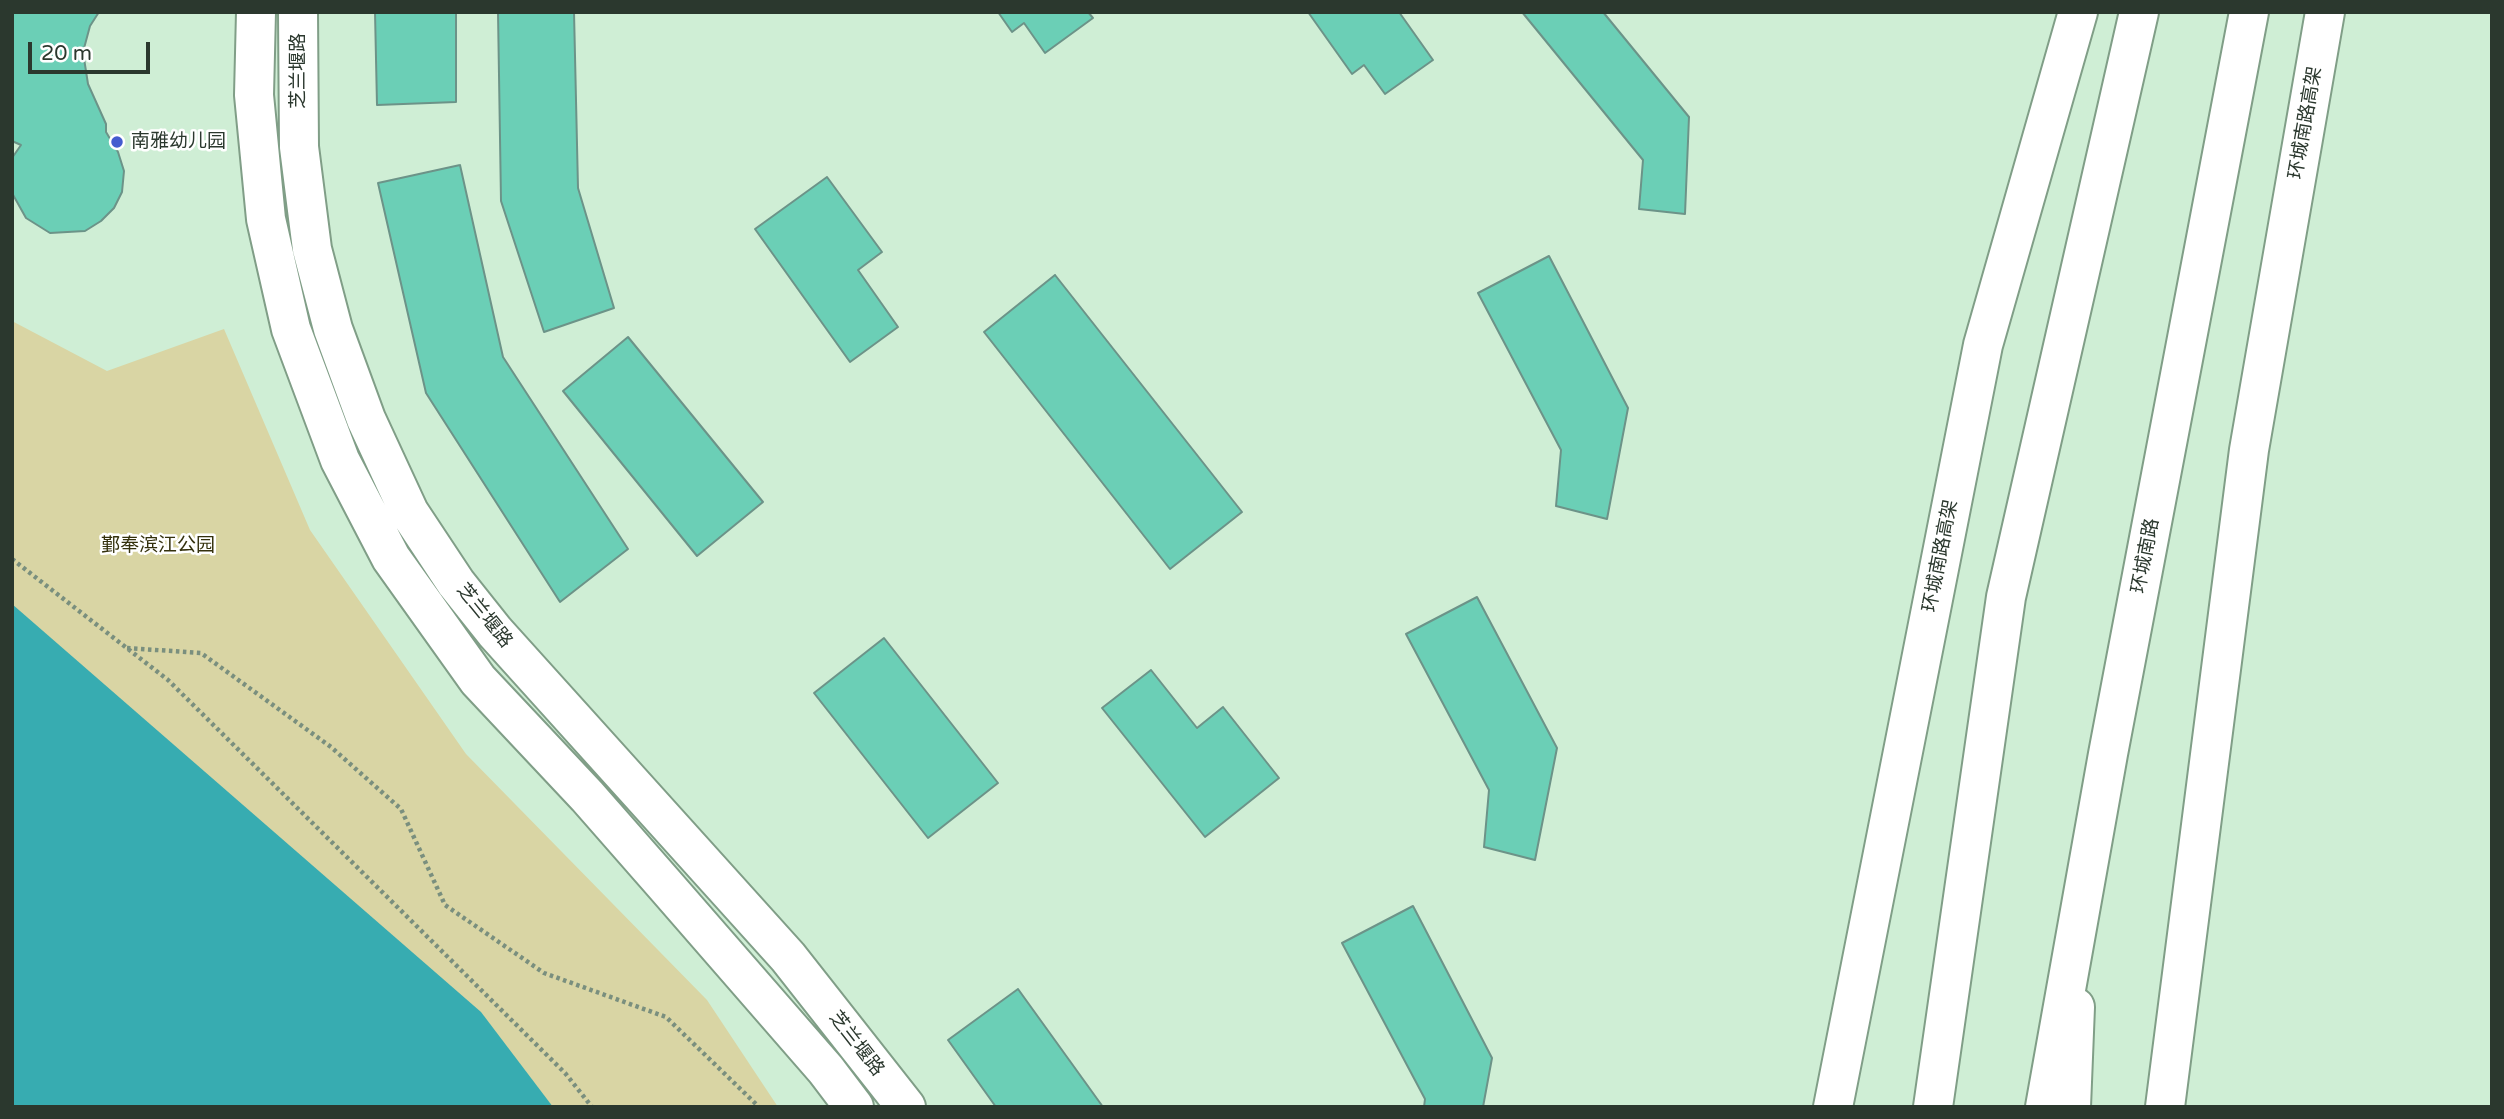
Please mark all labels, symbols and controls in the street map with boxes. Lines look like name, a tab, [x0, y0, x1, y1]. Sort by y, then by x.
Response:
scale bar	[32, 28, 154, 72]
street label: 芝兰堰路	[288, 33, 310, 109]
text: 20 m	[41, 41, 92, 66]
street label: 环城南路高架	[2285, 65, 2327, 181]
place label: 南雅幼儿园	[131, 131, 226, 153]
marker: 南雅幼儿园	[109, 134, 125, 150]
street label: 环城南路高架	[1919, 498, 1963, 614]
street label: 环城南路	[2128, 517, 2164, 595]
park label: 鄞奉滨江公园	[101, 535, 215, 557]
street label: 芝兰堰路	[451, 579, 517, 653]
street label: 芝兰堰路	[824, 1007, 888, 1081]

